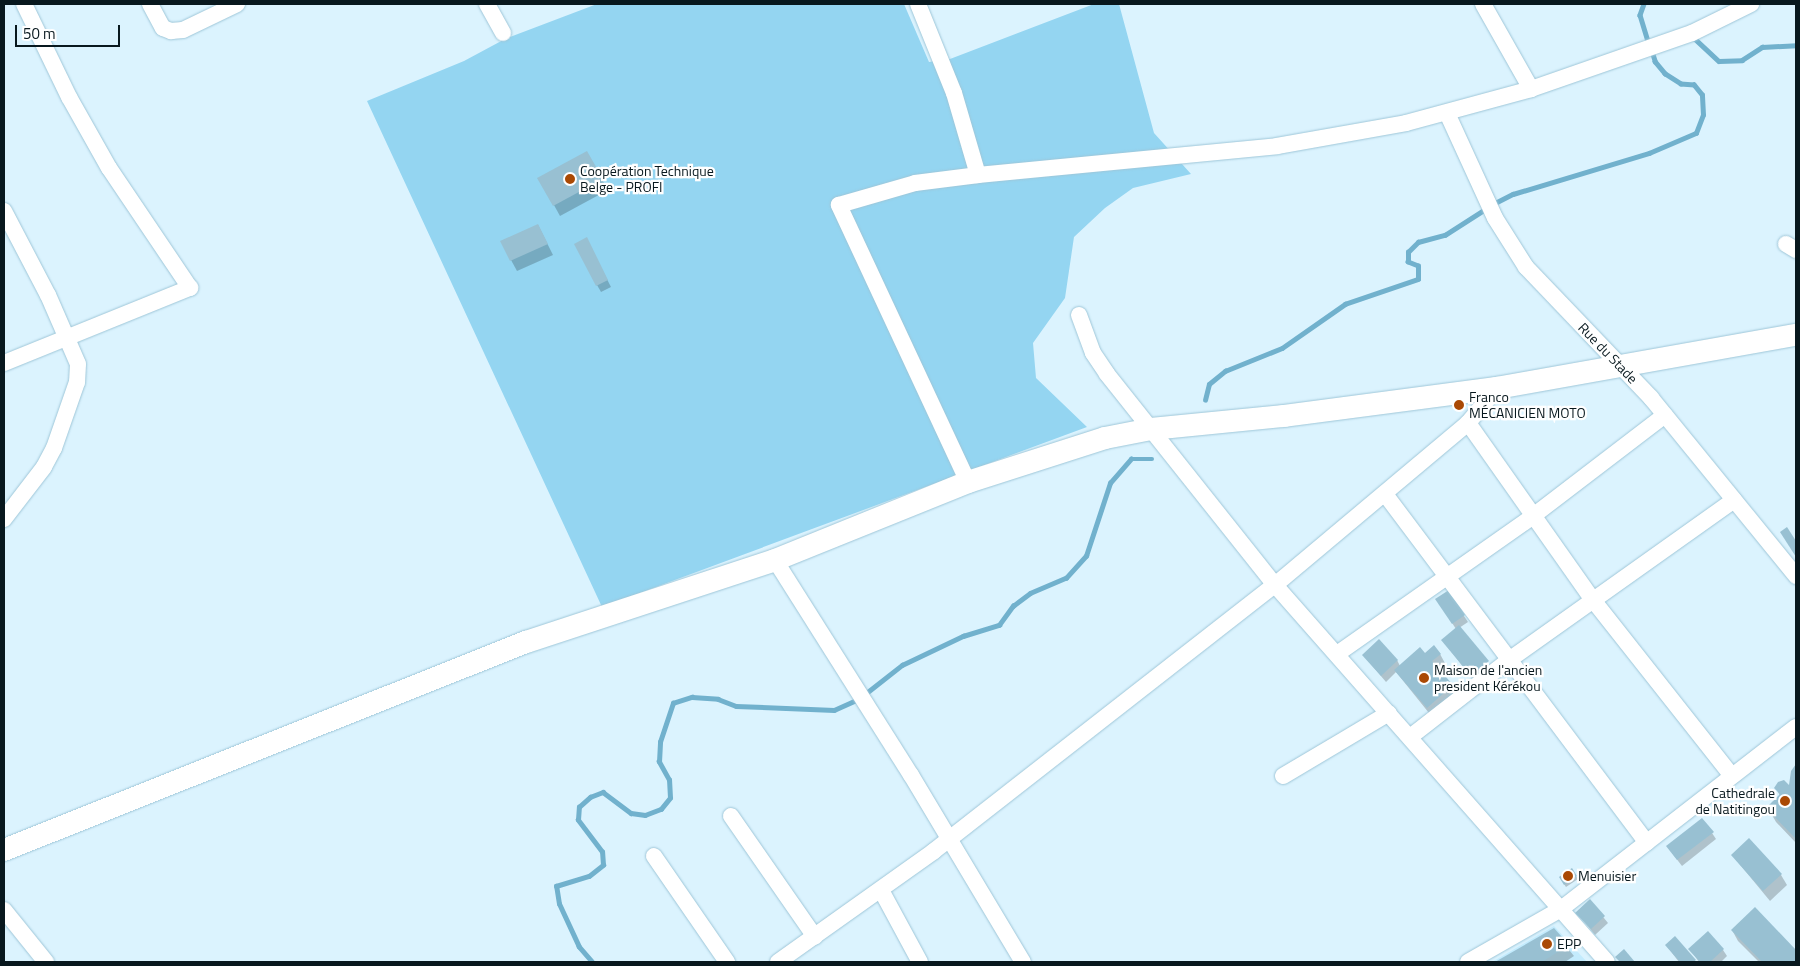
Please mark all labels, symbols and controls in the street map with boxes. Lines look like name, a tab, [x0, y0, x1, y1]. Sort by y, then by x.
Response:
scale bar	[18, 15, 122, 47]
text: 50 m	[23, 22, 56, 45]
place label: Coopération Technique Belge - PROFI	[580, 163, 714, 196]
marker: Coopération Technique Belge - PROFI	[564, 173, 576, 185]
street label: Rue du Stade	[1575, 319, 1641, 387]
place label: Franco MÉCANICIEN MOTO	[1469, 389, 1586, 422]
marker: Franco MÉCANICIEN MOTO	[1453, 399, 1465, 411]
place label: Maison de l'ancien president Kérékou	[1434, 662, 1542, 694]
marker: Maison de l'ancien president Kérékou	[1418, 672, 1430, 684]
place label: Cathedrale de Natitingou	[1695, 785, 1775, 818]
marker: Cathedrale de Natitingou	[1779, 795, 1791, 807]
place label: Menuisier	[1578, 868, 1636, 884]
marker: Menuisier	[1562, 870, 1574, 882]
place label: EPP	[1557, 936, 1581, 952]
marker: EPP	[1541, 938, 1553, 950]

